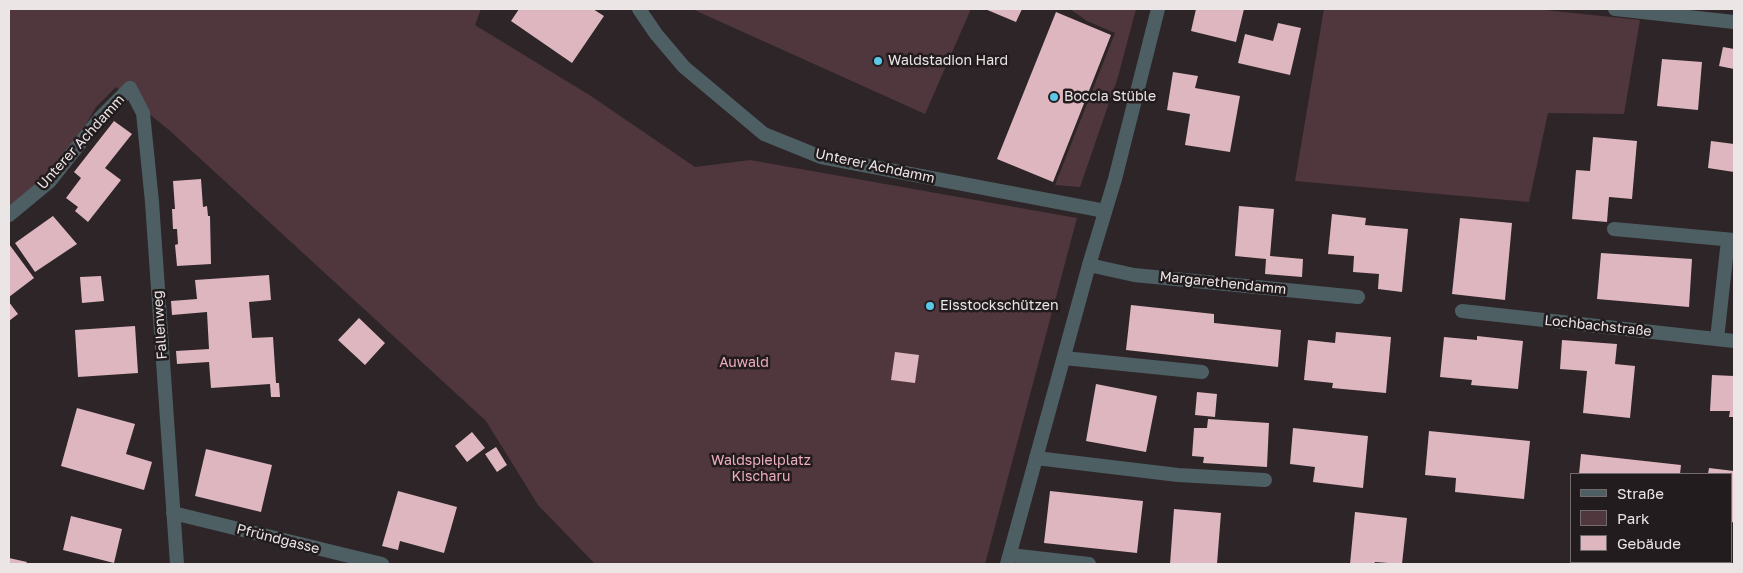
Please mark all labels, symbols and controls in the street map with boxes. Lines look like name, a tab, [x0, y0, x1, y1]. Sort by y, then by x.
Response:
place label: Waldstadion Hard	[888, 53, 1008, 69]
marker: Waldstadion Hard	[872, 55, 884, 67]
place label: Boccia Stüble	[1064, 89, 1156, 105]
street label: Unterer Achdamm	[34, 91, 128, 193]
marker: Boccia Stüble	[1048, 91, 1060, 103]
street label: Unterer Achdamm	[814, 145, 936, 187]
street label: Margarethendamm	[1159, 268, 1287, 298]
street label: Fallenweg	[149, 290, 171, 360]
place label: Eisstockschützen	[940, 298, 1059, 314]
marker: Eisstockschützen	[924, 300, 936, 312]
street label: Lochbachstraße	[1544, 312, 1652, 340]
park label: Auwald	[719, 355, 769, 371]
park label: Waldspielplatz Kischaru	[711, 453, 811, 486]
legend	[1570, 473, 1733, 563]
text: Straße	[1617, 484, 1664, 502]
text: Park	[1617, 509, 1649, 527]
street label: Pfründgasse	[235, 521, 321, 557]
text: Gebäude	[1617, 534, 1681, 552]

